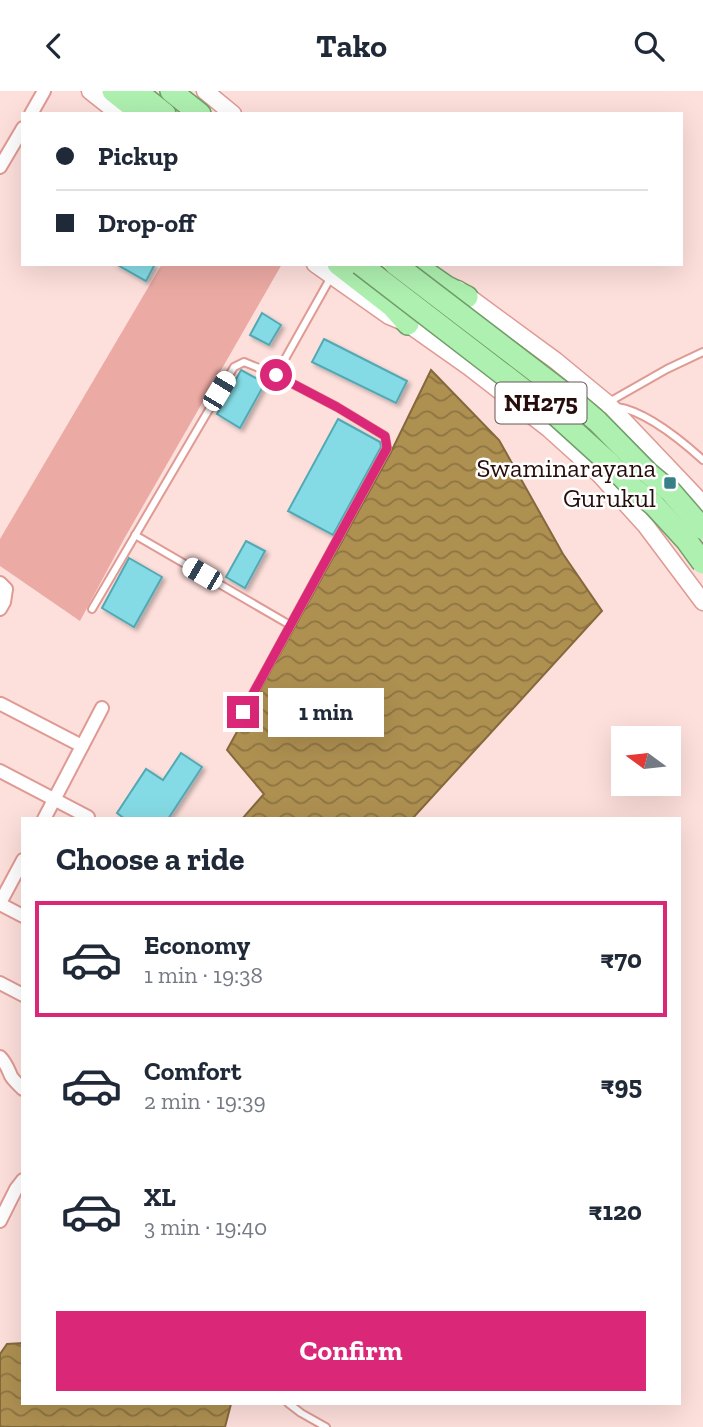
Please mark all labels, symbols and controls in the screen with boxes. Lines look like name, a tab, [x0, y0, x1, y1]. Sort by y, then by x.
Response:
icon: back	[35, 27, 73, 65]
text: Tako	[316, 27, 387, 65]
icon: search	[630, 27, 668, 65]
text: Pickup	[98, 140, 178, 172]
text: Drop-off	[98, 207, 195, 239]
route start	[260, 359, 292, 391]
car	[200, 368, 239, 414]
road number: NH275	[496, 383, 586, 423]
place label: Swaminarayana Gurukul	[476, 452, 656, 514]
marker: Swaminarayana Gurukul	[662, 475, 678, 491]
car	[179, 554, 226, 594]
callout: 1 min	[268, 687, 383, 737]
route end	[227, 696, 259, 728]
text: 1 min	[299, 698, 353, 726]
north arrow	[611, 726, 681, 796]
map controls	[611, 726, 681, 796]
text: Choose a ride	[56, 840, 244, 878]
icon: car	[60, 928, 123, 991]
text: Economy	[144, 929, 250, 961]
text: ₹70	[600, 943, 642, 975]
text: 1 min · 19:38	[144, 961, 263, 989]
icon: car	[60, 1054, 123, 1117]
text: Comfort	[144, 1055, 241, 1087]
text: ₹95	[601, 1069, 642, 1101]
text: 2 min · 19:39	[144, 1087, 266, 1115]
icon: car	[60, 1180, 123, 1243]
text: XL	[144, 1181, 176, 1213]
text: ₹120	[589, 1195, 642, 1227]
text: 3 min · 19:40	[144, 1213, 267, 1241]
button: Confirm	[56, 1311, 646, 1391]

